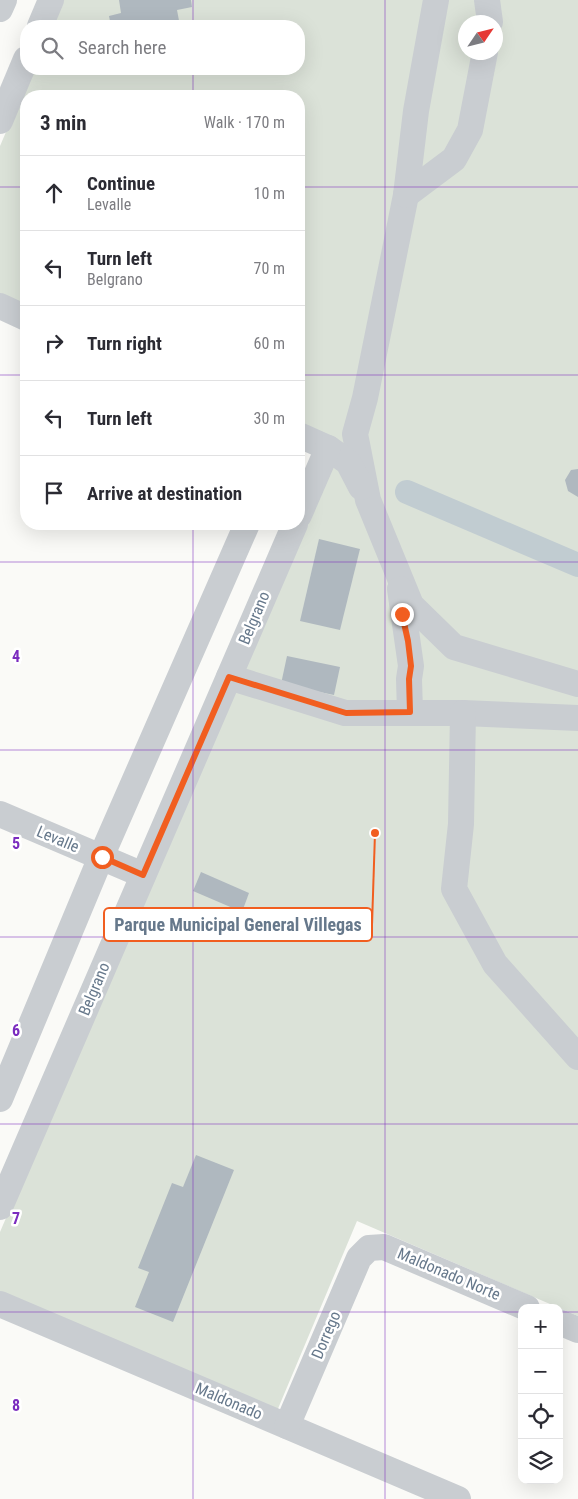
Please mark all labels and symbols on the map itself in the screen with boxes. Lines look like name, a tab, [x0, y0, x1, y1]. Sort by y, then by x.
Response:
north arrow	[458, 15, 503, 60]
street label: Belgrano	[234, 589, 274, 647]
route end	[391, 603, 414, 626]
text: 4	[12, 647, 20, 666]
street label: Levalle	[34, 822, 82, 856]
text: 5	[12, 834, 20, 853]
route start	[91, 846, 114, 869]
callout: Parque Municipal General Villegas	[104, 908, 372, 941]
text: Parque Municipal General Villegas	[114, 914, 362, 935]
street label: Belgrano	[74, 960, 114, 1018]
text: 6	[12, 1021, 20, 1040]
text: 7	[12, 1209, 20, 1228]
street label: Maldonado Norte	[395, 1244, 503, 1304]
street label: Dorrego	[307, 1308, 345, 1362]
street label: Maldonado	[193, 1378, 265, 1424]
text: 8	[12, 1396, 20, 1415]

